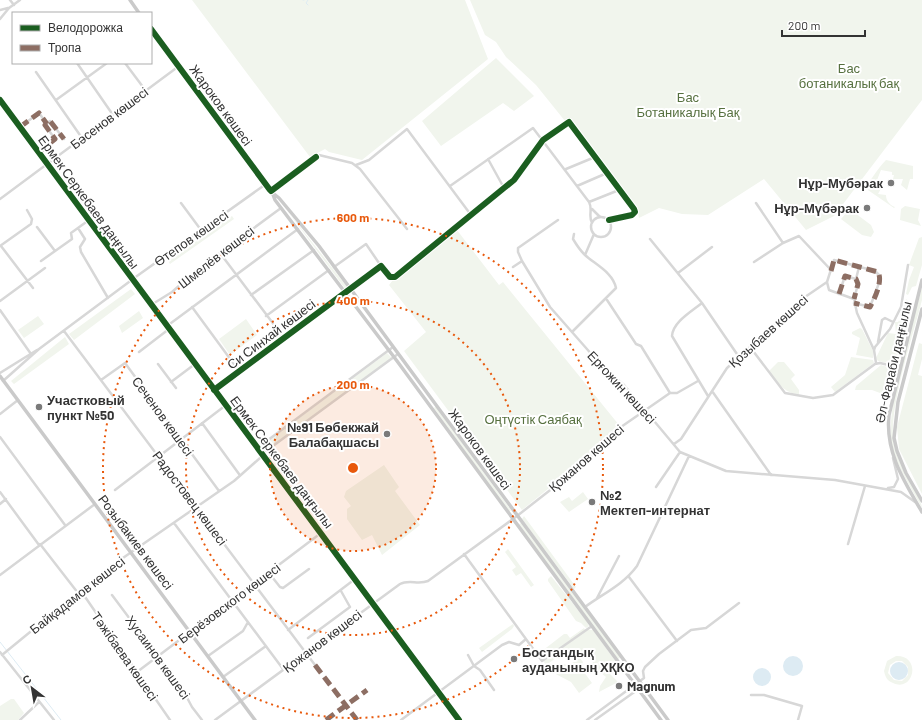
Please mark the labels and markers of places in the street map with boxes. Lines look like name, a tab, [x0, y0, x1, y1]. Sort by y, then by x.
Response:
place label: Нұр-Мубәрак	[798, 175, 883, 191]
marker: Нұр-Мубәрак	[886, 178, 896, 188]
place label: Нұр-Мүбәрак	[774, 200, 859, 216]
marker: Нұр-Мүбәрак	[862, 203, 872, 213]
place label: Участковый пункт №50	[47, 392, 125, 423]
marker: Участковый пункт №50	[34, 402, 44, 412]
place label: №91 Бөбекжай Балабақшасы	[287, 419, 379, 450]
marker: №91 Бөбекжай Балабақшасы	[382, 429, 392, 439]
centre of rings	[346, 461, 360, 475]
place label: №2 Мектеп-интернат	[600, 487, 710, 518]
marker: №2 Мектеп-интернат	[587, 497, 597, 507]
place label: Бостандық ауданының ХҚКО	[522, 644, 635, 675]
marker: Бостандық ауданының ХҚКО	[509, 654, 519, 664]
place label: Magnum	[627, 678, 676, 694]
marker: Magnum	[614, 681, 624, 691]

